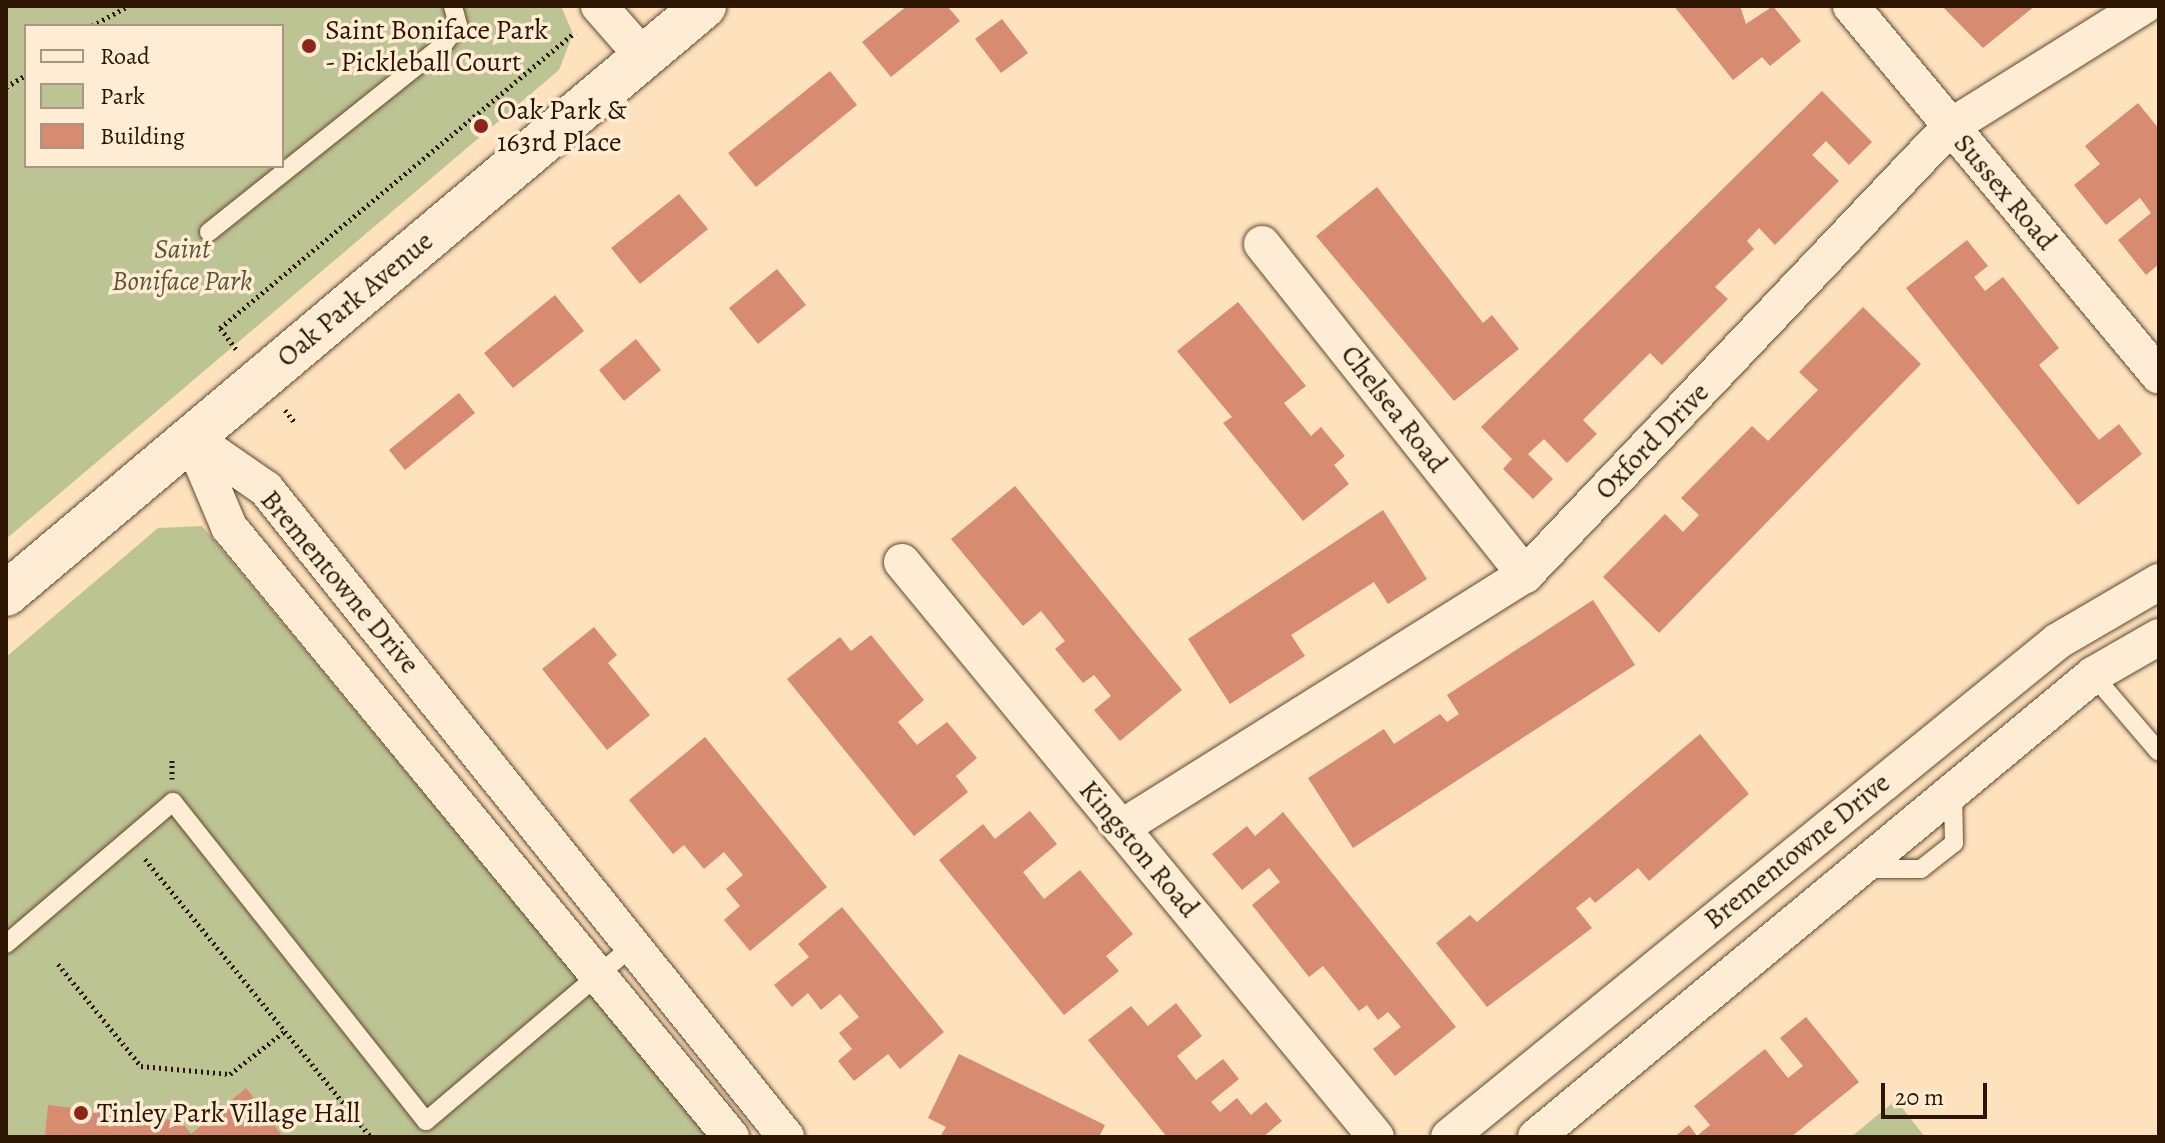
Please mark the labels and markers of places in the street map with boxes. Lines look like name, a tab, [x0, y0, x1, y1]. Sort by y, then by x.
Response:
place label: Saint Boniface Park - Pickleball Court	[325, 13, 548, 79]
marker: Saint Boniface Park - Pickleball Court	[300, 37, 318, 55]
place label: Oak Park & 163rd Place	[497, 93, 627, 159]
marker: Oak Park & 163rd Place	[472, 117, 490, 135]
place label: Tinley Park Village Hall	[97, 1096, 360, 1130]
marker: Tinley Park Village Hall	[72, 1104, 90, 1122]

